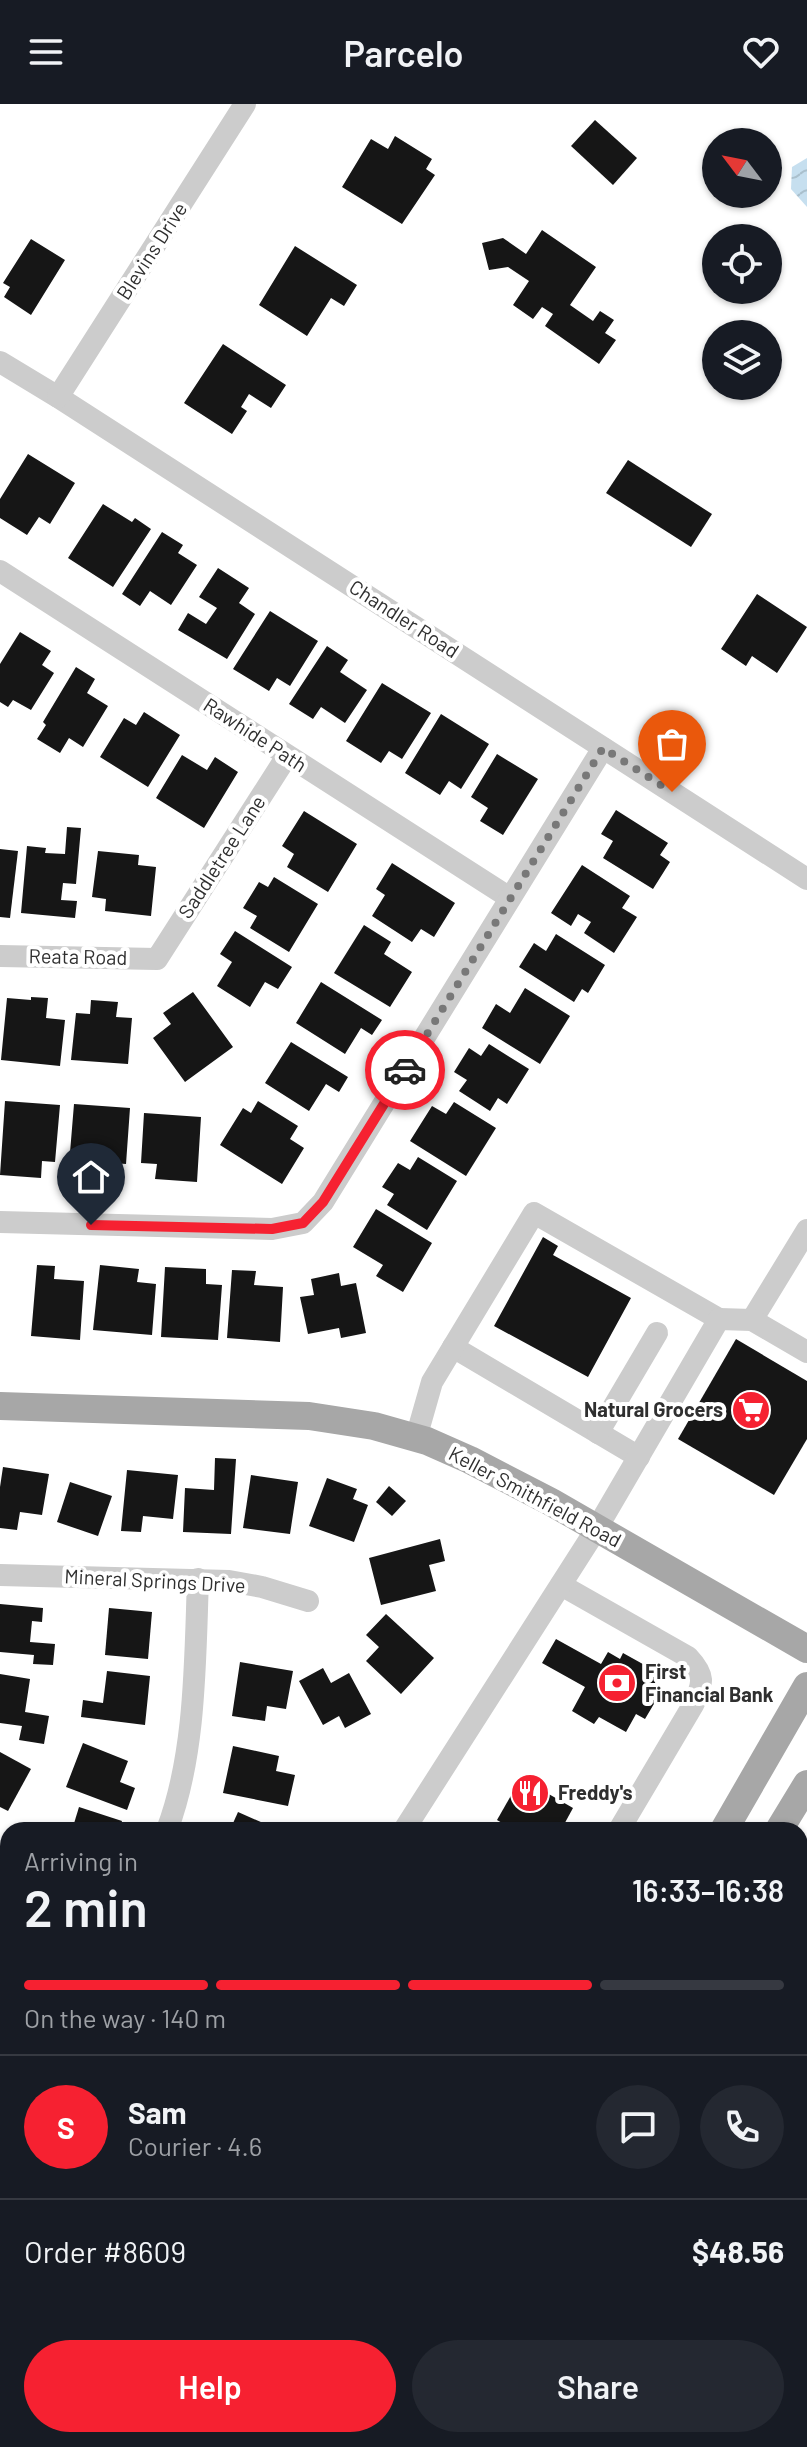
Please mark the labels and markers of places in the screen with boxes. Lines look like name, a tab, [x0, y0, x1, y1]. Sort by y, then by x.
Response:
pin	[638, 710, 706, 792]
pin	[57, 1143, 125, 1225]
supermarket icon: Natural Grocers	[730, 1389, 772, 1431]
place label: Natural Grocers	[584, 1397, 723, 1421]
place label: First Financial Bank	[645, 1659, 774, 1706]
bank icon: First Financial Bank	[596, 1662, 638, 1704]
restaurant icon: Freddy's	[509, 1772, 551, 1814]
place label: Freddy's	[558, 1780, 633, 1804]

